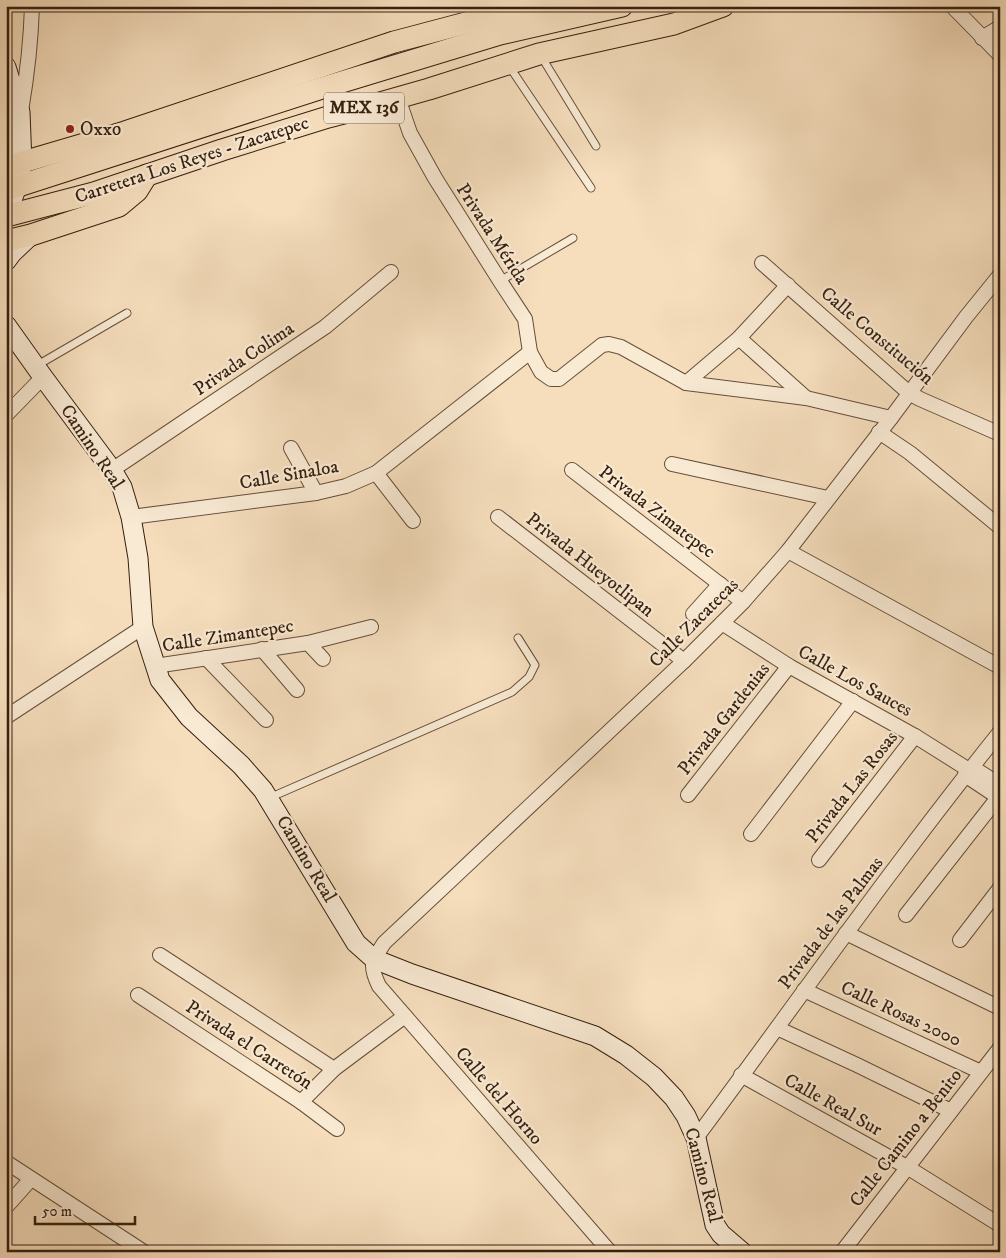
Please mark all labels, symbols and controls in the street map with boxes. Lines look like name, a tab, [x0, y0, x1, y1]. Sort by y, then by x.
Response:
road number: MEX 136	[324, 92, 404, 124]
street label: Carretera Los Reyes - Zacatepec	[72, 111, 312, 209]
place label: Oxxo	[80, 118, 121, 141]
marker: Oxxo	[64, 123, 76, 135]
street label: Privada Mérida	[451, 179, 533, 289]
street label: Calle Constitución	[816, 282, 938, 390]
street label: Privada Colima	[190, 317, 298, 401]
street label: Camino Real	[55, 400, 129, 494]
street label: Calle Sinaloa	[238, 455, 340, 495]
street label: Privada Zimatepec	[594, 461, 720, 563]
street label: Privada Hueyotlipan	[521, 508, 659, 622]
street label: Calle Zacatecas	[644, 573, 744, 673]
street label: Calle Zimantepec	[161, 614, 295, 658]
street label: Calle Los Sauces	[794, 640, 916, 722]
street label: Privada Gardenias	[673, 658, 775, 780]
street label: Privada Las Rosas	[801, 726, 903, 848]
street label: Camino Real	[271, 811, 341, 907]
street label: Privada de las Palmas	[774, 852, 888, 994]
street label: Calle Rosas 2000	[837, 976, 965, 1052]
street label: Privada el Carretón	[181, 995, 317, 1095]
street label: Calle del Horno	[450, 1042, 548, 1150]
street label: Calle Camino a Benito	[845, 1064, 967, 1212]
street label: Calle Real Sur	[780, 1069, 886, 1141]
street label: Camino Real	[679, 1125, 727, 1225]
scale bar	[35, 1193, 135, 1225]
text: 50 m	[42, 1202, 72, 1221]

